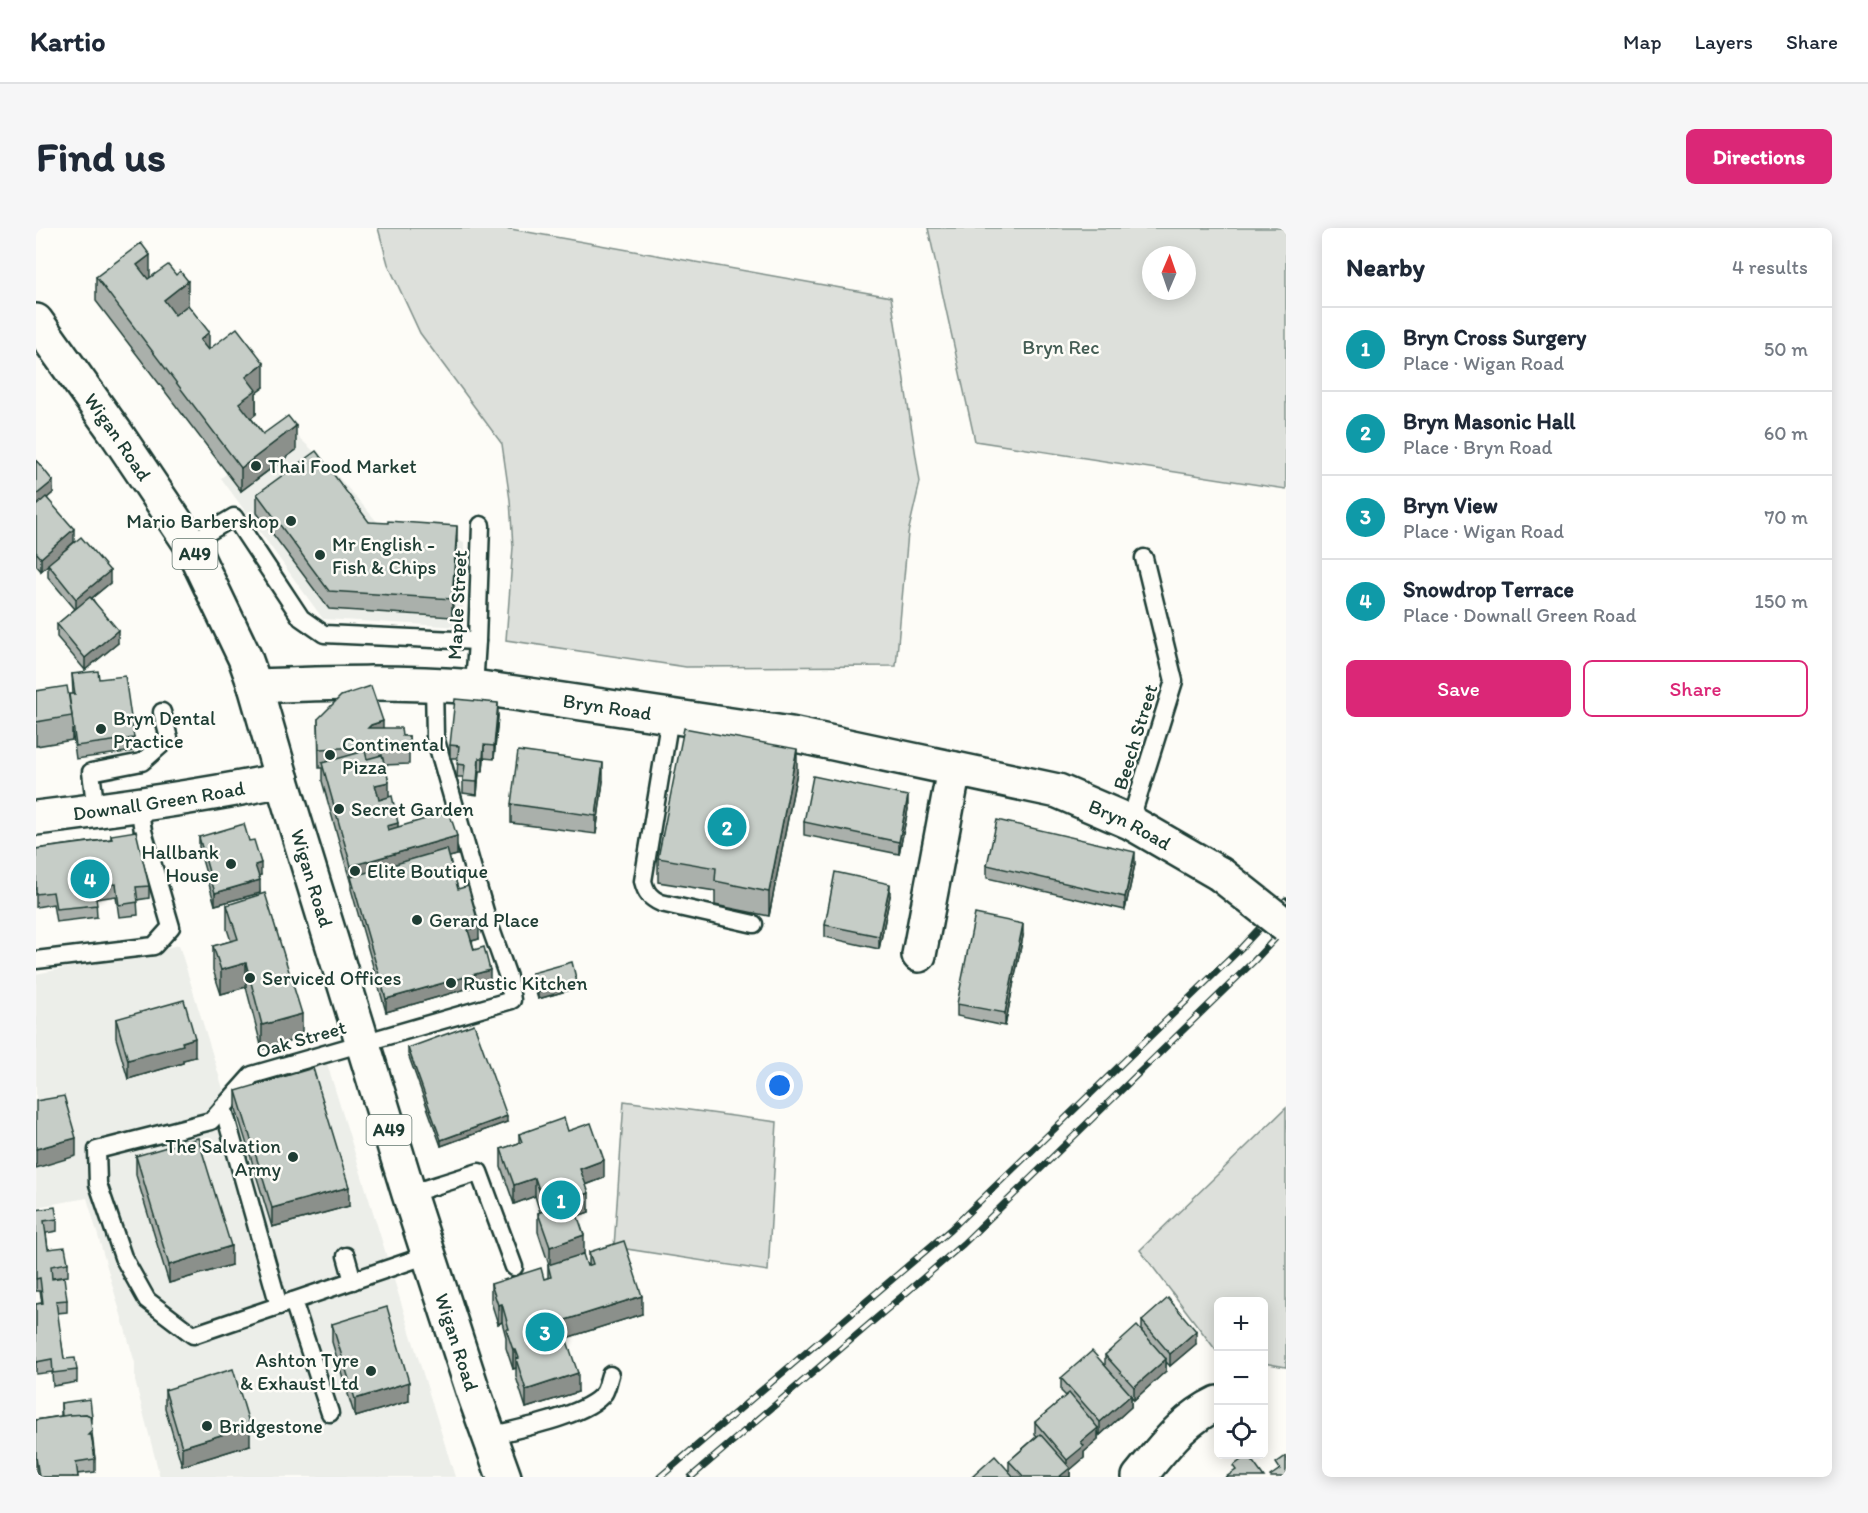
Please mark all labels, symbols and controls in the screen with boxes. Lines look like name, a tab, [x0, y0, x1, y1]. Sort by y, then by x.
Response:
text: Kartio	[30, 24, 105, 58]
text: Map	[1623, 29, 1662, 54]
text: Layers	[1695, 29, 1753, 54]
text: Share	[1786, 29, 1838, 54]
button: Directions	[1686, 129, 1832, 184]
text: Find us	[36, 131, 166, 182]
north arrow	[1142, 246, 1196, 300]
text: Nearby	[1346, 251, 1425, 283]
text: 4 results	[1732, 255, 1808, 279]
text: Bryn Cross Surgery	[1403, 324, 1586, 351]
park label: Bryn Rec	[1022, 335, 1100, 359]
text: 1	[1361, 337, 1370, 361]
text: 50 m	[1764, 337, 1808, 361]
text: Place · Wigan Road	[1403, 351, 1564, 375]
street label: Wigan Road	[79, 388, 157, 485]
text: Bryn Masonic Hall	[1403, 408, 1576, 435]
text: 2	[1360, 421, 1371, 445]
text: 60 m	[1764, 421, 1808, 445]
text: Place · Bryn Road	[1403, 435, 1553, 459]
place label: Thai Food Market	[268, 454, 417, 478]
marker: Thai Food Market	[249, 459, 263, 473]
text: Bryn View	[1403, 492, 1498, 519]
text: 3	[1360, 505, 1371, 529]
text: 70 m	[1764, 505, 1808, 529]
place label: Mario Barbershop	[126, 509, 279, 533]
marker: Mario Barbershop	[284, 514, 298, 528]
text: Place · Wigan Road	[1403, 519, 1564, 543]
place label: Mr English - Fish & Chips	[332, 532, 437, 579]
road number: A49	[172, 539, 218, 569]
marker: Mr English - Fish & Chips	[313, 548, 327, 562]
street label: Maple Street	[442, 549, 472, 660]
text: Snowdrop Terrace	[1403, 576, 1574, 603]
text: 4	[1359, 589, 1372, 613]
text: 150 m	[1755, 589, 1808, 613]
text: Place · Downall Green Road	[1403, 603, 1637, 627]
button: Save	[1346, 660, 1571, 717]
button: Share	[1583, 660, 1808, 717]
street label: Beech Street	[1108, 681, 1163, 793]
street label: Bryn Road	[561, 688, 654, 725]
place label: Bryn Dental Practice	[113, 706, 216, 753]
marker: Bryn Dental Practice	[94, 722, 108, 736]
place label: Continental Pizza	[342, 732, 445, 779]
marker: Continental Pizza	[323, 748, 337, 762]
street label: Downall Green Road	[71, 776, 247, 825]
street label: Bryn Road	[1085, 794, 1176, 855]
place label: Secret Garden	[351, 797, 474, 821]
marker: Secret Garden	[332, 802, 346, 816]
pin: 2	[708, 804, 746, 850]
street label: Wigan Road	[286, 826, 339, 930]
place label: Hallbank House	[142, 840, 219, 887]
pin: 4	[70, 856, 110, 902]
marker: Hallbank House	[224, 857, 238, 871]
place label: Elite Boutique	[367, 859, 488, 883]
marker: Elite Boutique	[348, 864, 362, 878]
place label: Gerard Place	[429, 908, 539, 932]
marker: Gerard Place	[410, 913, 424, 927]
place label: Serviced Offices	[262, 966, 401, 990]
marker: Serviced Offices	[243, 971, 257, 985]
place label: Rustic Kitchen	[463, 971, 587, 995]
marker: Rustic Kitchen	[444, 976, 458, 990]
street label: Oak Street	[253, 1015, 349, 1063]
your location	[765, 1071, 794, 1100]
road number: A49	[366, 1115, 412, 1145]
place label: The Salvation Army	[165, 1134, 282, 1181]
marker: The Salvation Army	[286, 1150, 300, 1164]
pin: 1	[542, 1178, 580, 1222]
street label: Wigan Road	[430, 1290, 484, 1394]
map controls	[1214, 1297, 1268, 1459]
button: +	[1214, 1297, 1268, 1351]
pin: 3	[526, 1310, 564, 1354]
place label: Ashton Tyre & Exhaust Ltd	[240, 1348, 359, 1395]
button: −	[1214, 1351, 1268, 1405]
marker: Ashton Tyre & Exhaust Ltd	[364, 1364, 378, 1378]
button: locate	[1214, 1405, 1268, 1459]
place label: Bridgestone	[219, 1414, 323, 1438]
marker: Bridgestone	[200, 1419, 214, 1433]

